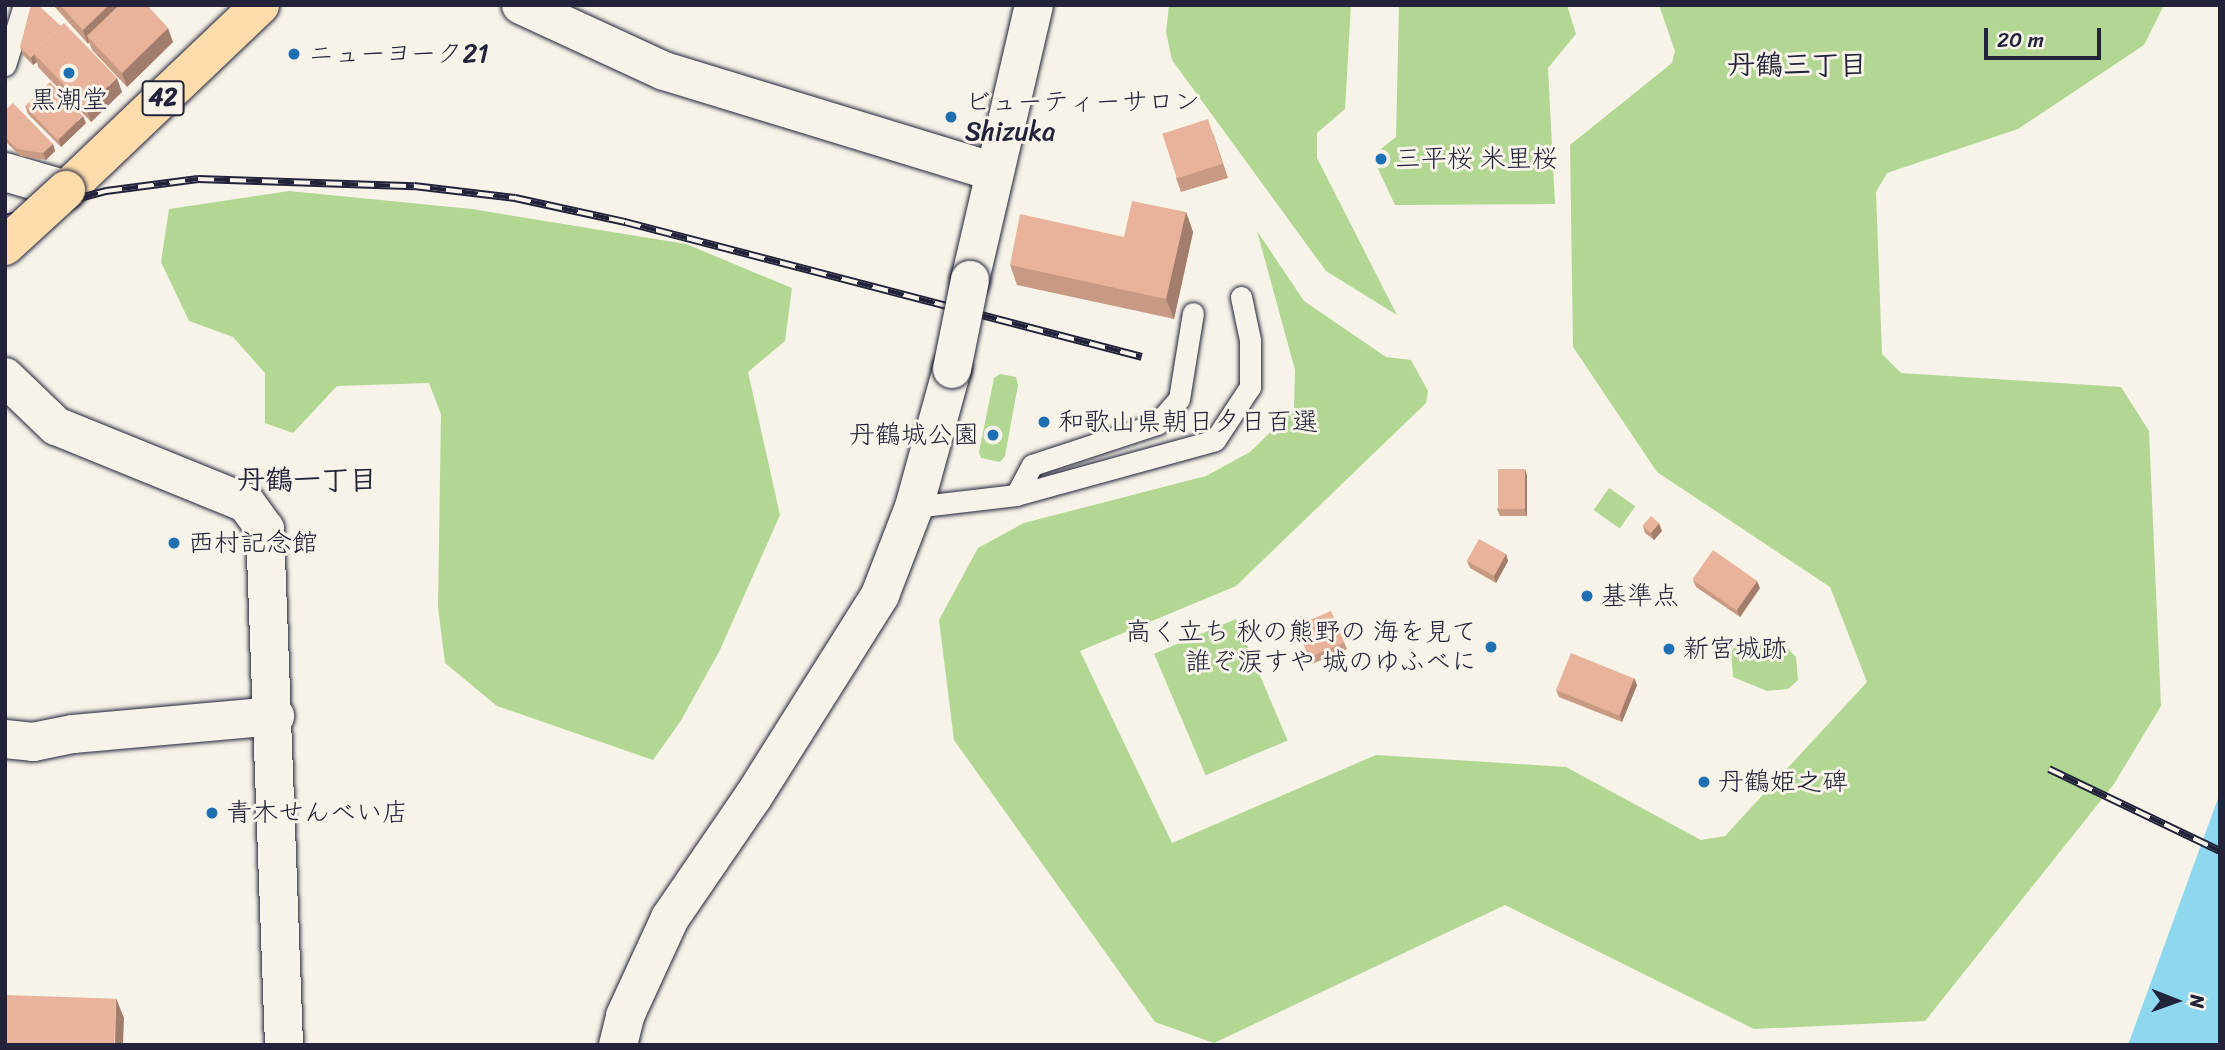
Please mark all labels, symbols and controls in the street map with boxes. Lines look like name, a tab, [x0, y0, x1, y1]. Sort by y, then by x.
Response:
scale bar	[1987, 14, 2104, 58]
text: 20 m	[1997, 21, 2044, 59]
place label: ニューヨーク21	[308, 38, 489, 70]
marker: ニューヨーク21	[286, 46, 302, 62]
district label: 丹鶴三丁目	[1727, 48, 1867, 82]
marker: 黒潮堂	[61, 65, 77, 81]
road number: 42	[140, 78, 186, 118]
place label: 黒潮堂	[30, 84, 108, 116]
place label: ビューティーサロン Shizuka	[965, 86, 1199, 148]
marker: ビューティーサロン Shizuka	[943, 109, 959, 125]
place label: 三平桜 米里桜	[1395, 143, 1558, 175]
marker: 三平桜 米里桜	[1373, 151, 1389, 167]
place label: 和歌山県朝日夕日百選	[1058, 406, 1318, 438]
marker: 和歌山県朝日夕日百選	[1036, 414, 1052, 430]
place label: 丹鶴城公園	[849, 419, 979, 451]
marker: 丹鶴城公園	[985, 427, 1001, 443]
district label: 丹鶴一丁目	[237, 463, 377, 497]
place label: 西村記念館	[188, 527, 318, 559]
marker: 西村記念館	[166, 535, 182, 551]
place label: 基準点	[1601, 580, 1679, 612]
marker: 基準点	[1579, 588, 1595, 604]
place label: 高く立ち 秋の熊野の 海を見て 誰ぞ涙すや 城のゆふべに	[1125, 616, 1477, 678]
place label: 新宮城跡	[1683, 633, 1787, 665]
marker: 高く立ち 秋の熊野の 海を見て 誰ぞ涙すや 城のゆふべに	[1483, 639, 1499, 655]
marker: 新宮城跡	[1661, 641, 1677, 657]
place label: 丹鶴姫之碑	[1718, 766, 1848, 798]
marker: 丹鶴姫之碑	[1696, 774, 1712, 790]
place label: 青木せんべい店	[226, 797, 408, 829]
marker: 青木せんべい店	[204, 805, 220, 821]
north arrow	[2141, 966, 2211, 1036]
text: N	[2181, 994, 2214, 1008]

